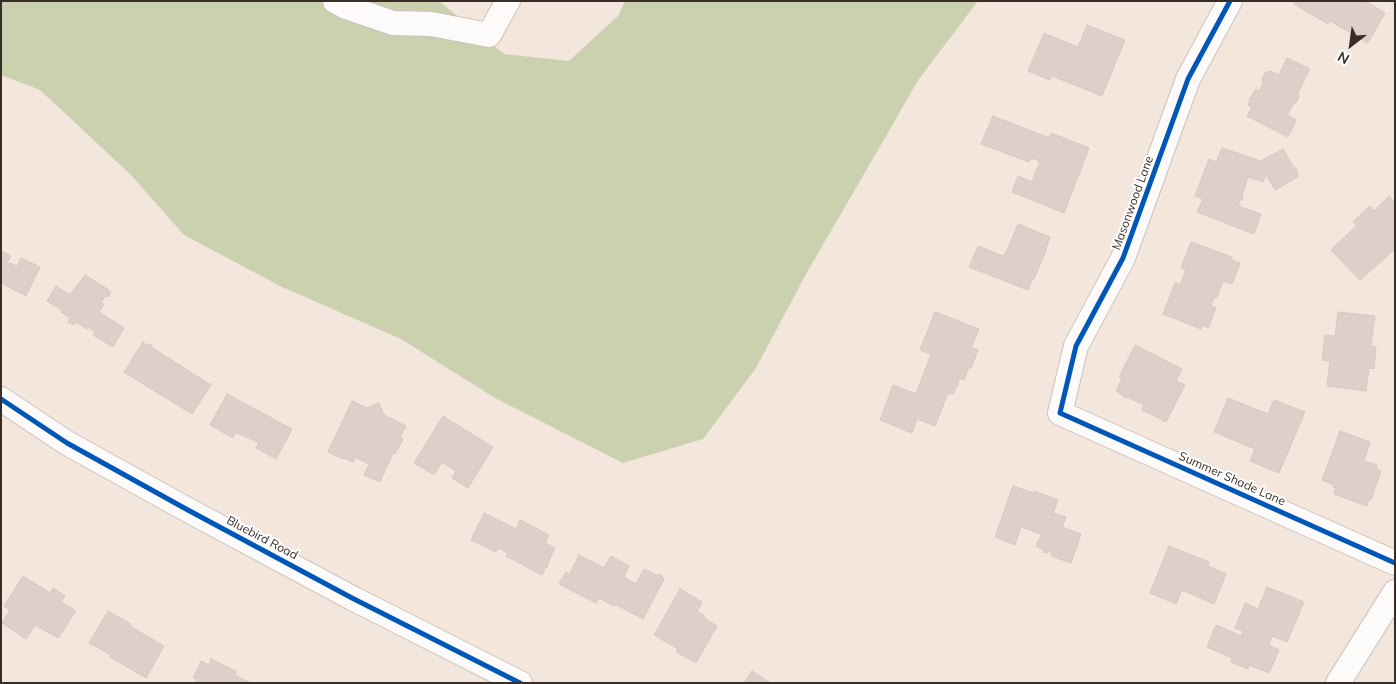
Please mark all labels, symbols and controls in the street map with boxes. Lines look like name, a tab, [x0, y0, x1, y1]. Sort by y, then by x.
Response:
north arrow	[1326, 20, 1376, 70]
text: N	[1334, 48, 1353, 68]
street label: Masonwood Lane	[1109, 154, 1157, 252]
street label: Summer Shade Lane	[1176, 449, 1288, 509]
street label: Bluebird Road	[224, 513, 300, 563]

